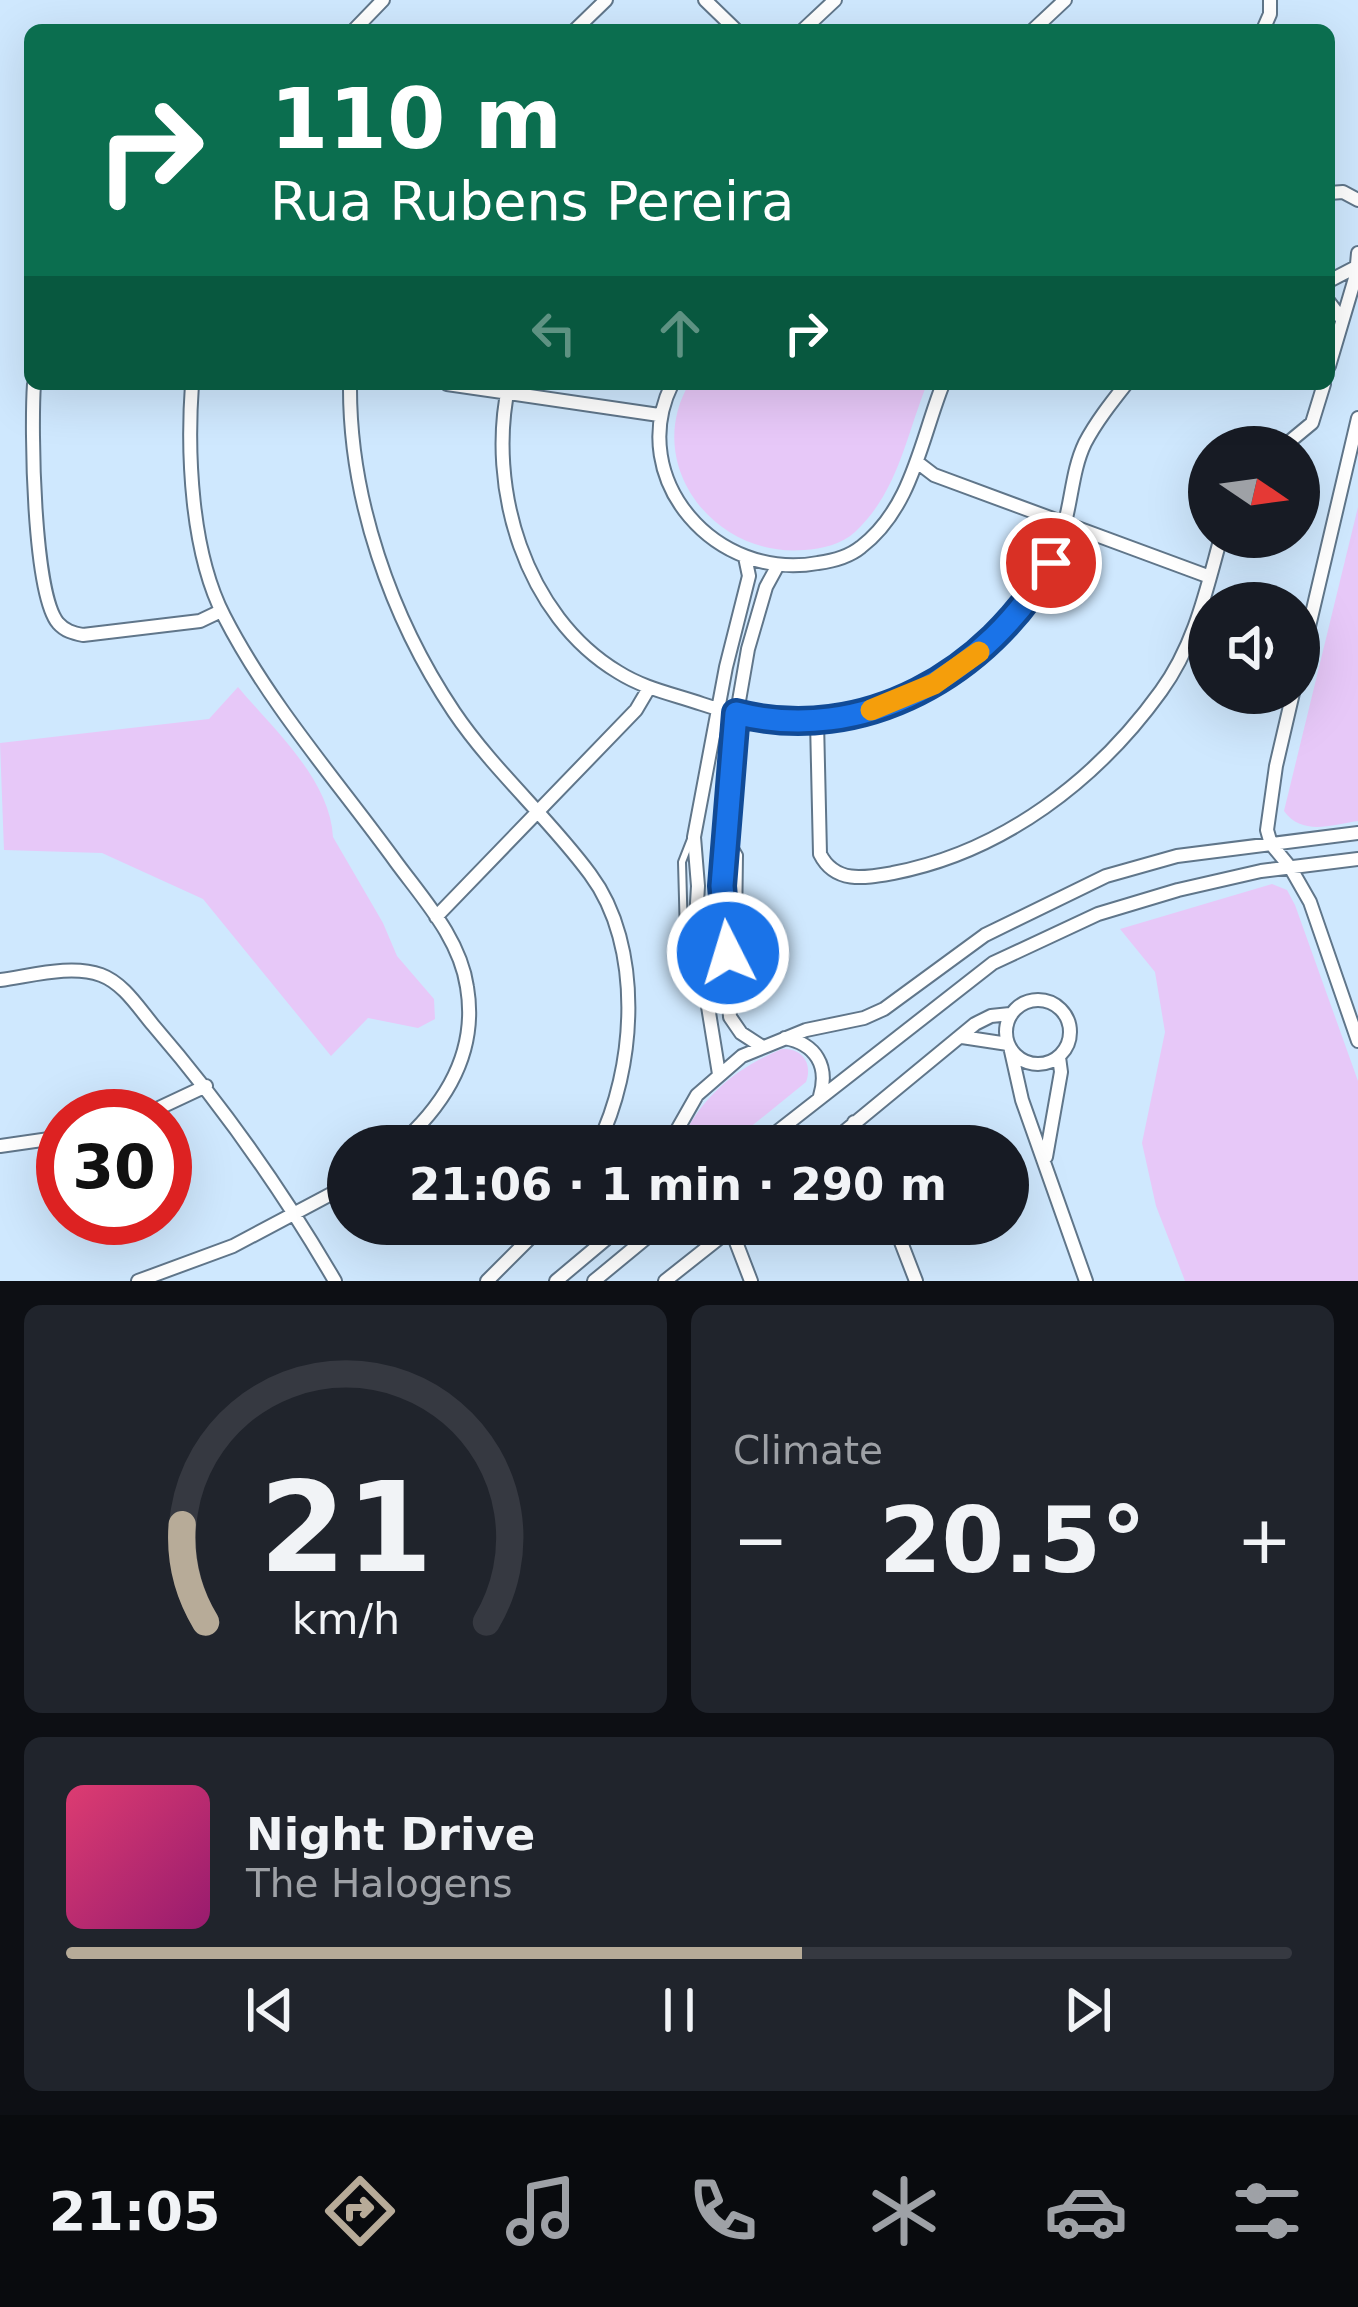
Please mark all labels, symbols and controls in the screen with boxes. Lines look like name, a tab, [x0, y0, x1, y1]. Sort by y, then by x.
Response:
text: 110 m	[270, 70, 562, 168]
icon: right	[72, 72, 228, 228]
text: Rua Rubens Pereira	[270, 170, 794, 233]
icon: left	[521, 300, 587, 366]
icon: ahead	[647, 300, 713, 366]
icon: right	[773, 300, 839, 366]
north arrow	[1188, 426, 1320, 558]
map controls	[1188, 426, 1320, 714]
pin	[1000, 512, 1102, 614]
icon: arrive	[1018, 530, 1084, 596]
button: sound	[1188, 582, 1320, 714]
position arrow	[665, 890, 791, 1016]
speed limit sign: 30	[36, 1089, 192, 1245]
text: 21:06 · 1 min · 290 m	[409, 1158, 947, 1211]
text: Climate	[733, 1428, 883, 1473]
text: 21	[259, 1455, 432, 1600]
text: 20.5°	[879, 1488, 1146, 1593]
text: −	[733, 1502, 788, 1579]
text: +	[1237, 1502, 1292, 1579]
text: km/h	[291, 1594, 400, 1644]
text: Night Drive	[246, 1808, 535, 1861]
text: The Halogens	[246, 1861, 513, 1906]
icon: previous	[237, 1977, 303, 2043]
icon: pause	[646, 1977, 712, 2043]
icon: next	[1055, 1977, 1121, 2043]
icon: directions	[318, 2169, 402, 2253]
icon: music	[499, 2169, 583, 2253]
icon: phone	[681, 2169, 765, 2253]
icon: climate	[862, 2169, 946, 2253]
icon: car	[1044, 2169, 1128, 2253]
icon: filters	[1225, 2169, 1309, 2253]
text: 21:05	[49, 2180, 221, 2243]

